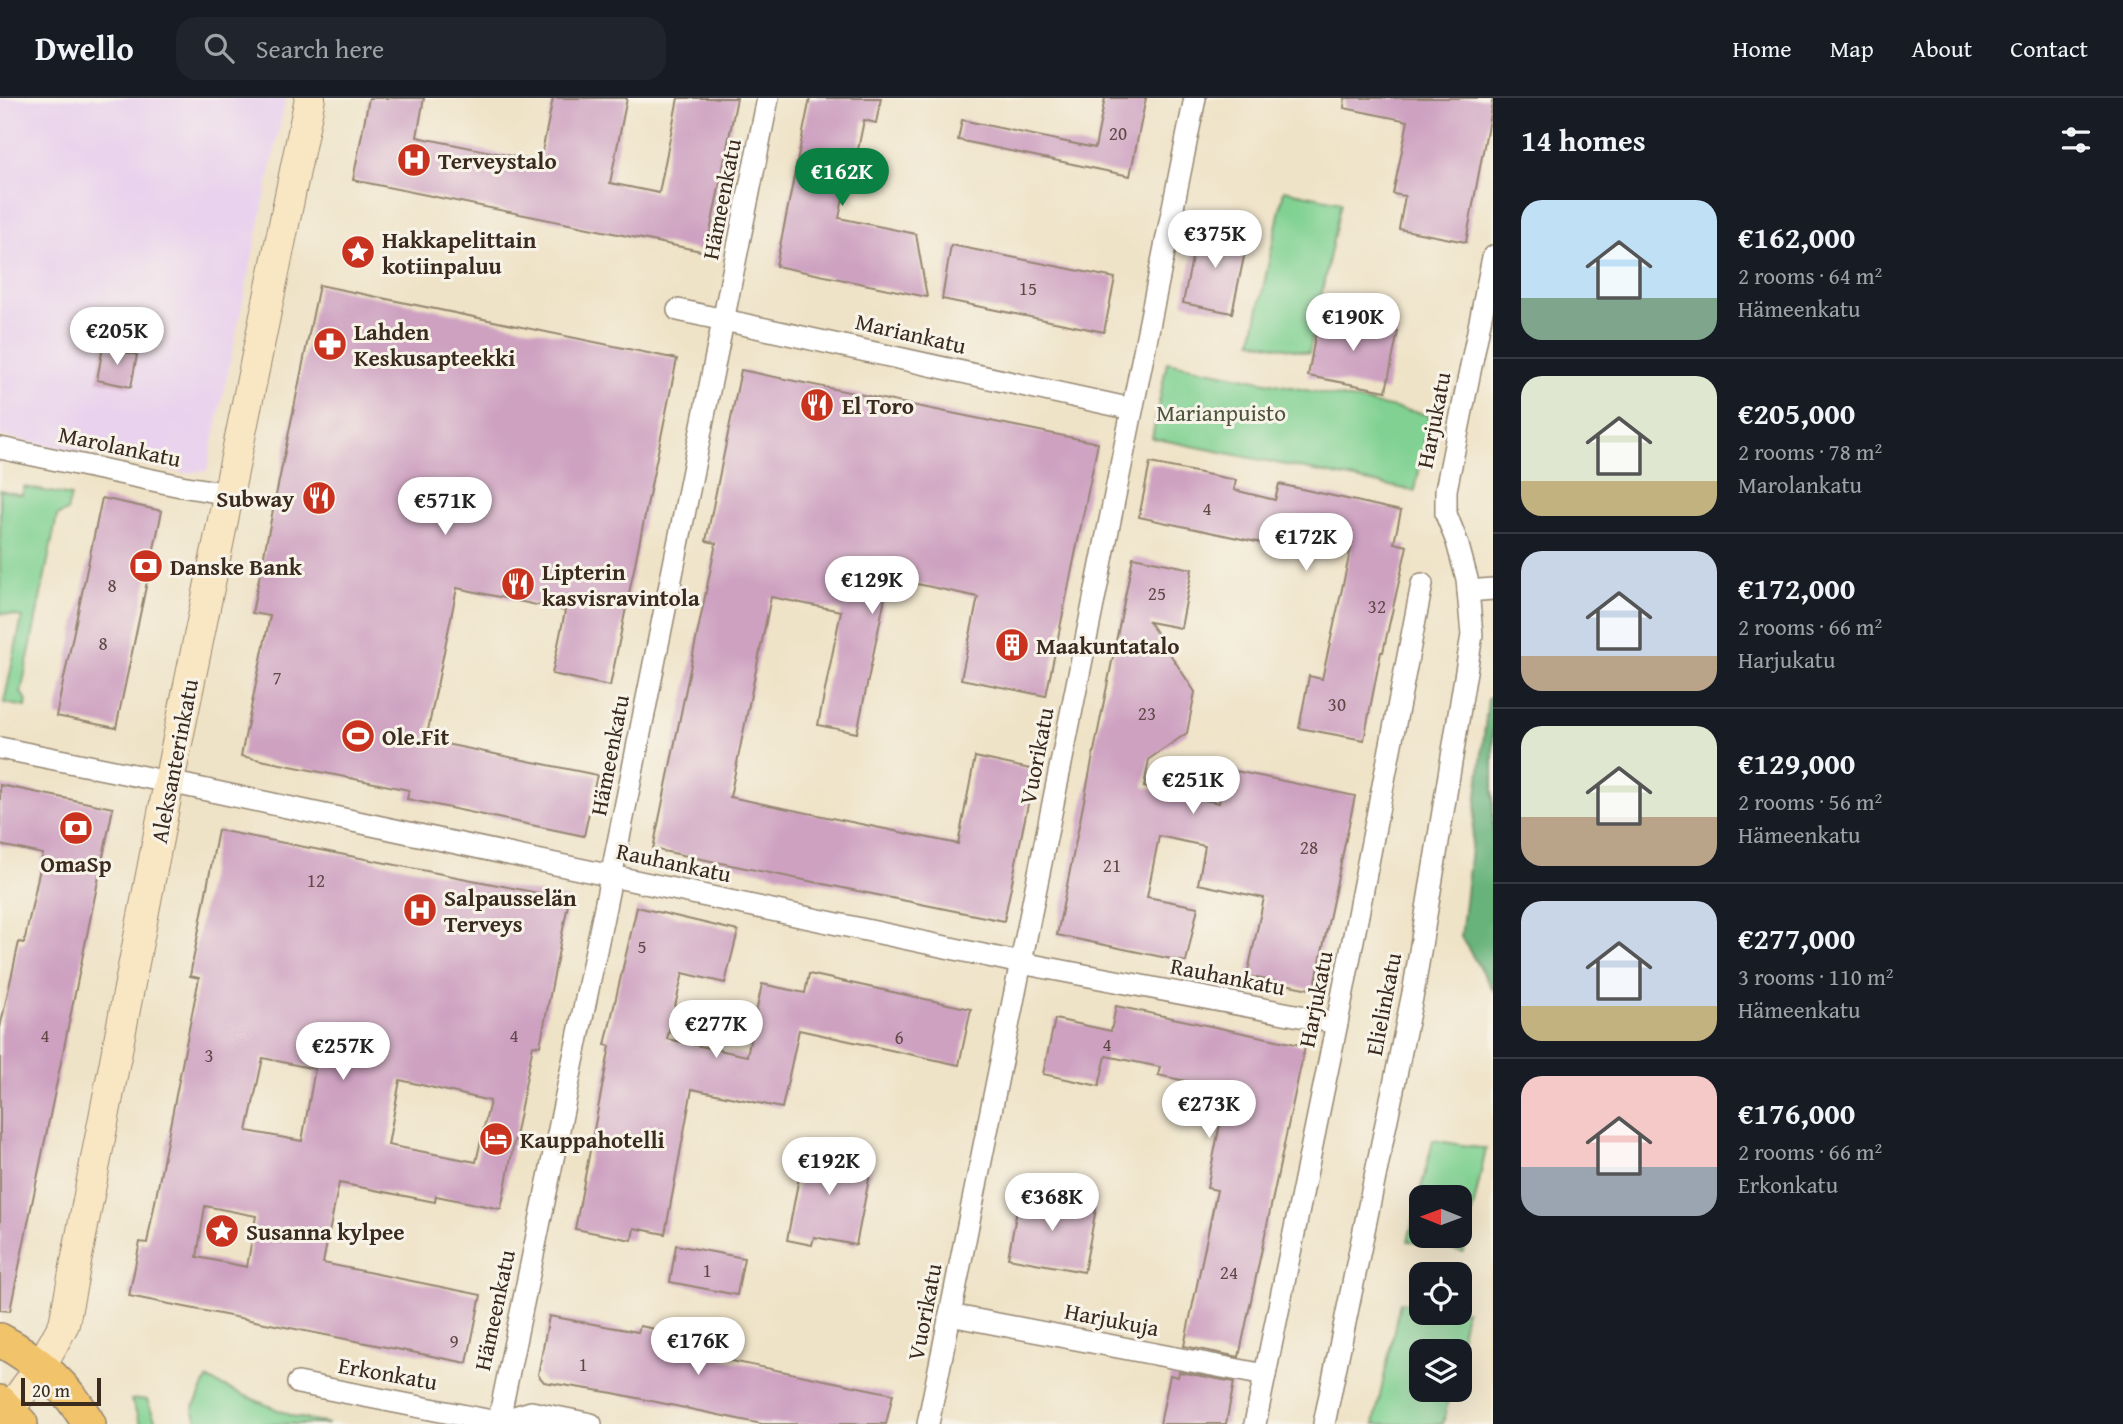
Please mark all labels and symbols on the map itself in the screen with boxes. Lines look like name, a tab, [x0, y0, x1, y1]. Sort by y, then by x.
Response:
house number: 20	[1109, 119, 1127, 147]
street label: Hämeenkatu	[693, 135, 749, 262]
hospital icon: Terveystalo	[395, 141, 433, 179]
place label: Terveystalo	[438, 144, 557, 177]
pin: €162K	[793, 148, 891, 208]
pin: €375K	[1166, 211, 1264, 270]
place label: Hakkapelittain kotiinpaluu	[382, 223, 537, 282]
place icon: Hakkapelittain kotiinpaluu	[339, 233, 377, 271]
house number: 15	[1019, 274, 1037, 302]
pin: €190K	[1304, 294, 1402, 353]
street label: Mariankatu	[852, 304, 970, 362]
pin: €205K	[68, 308, 166, 367]
place label: Lahden Keskusapteekki	[354, 315, 515, 374]
pharmacy icon: Lahden Keskusapteekki	[311, 325, 349, 363]
street label: Harjukatu	[1408, 369, 1459, 471]
restaurant icon: El Toro	[798, 386, 836, 424]
place label: El Toro	[842, 389, 914, 422]
park label: Marianpuisto	[1156, 396, 1286, 429]
street label: Marolankatu	[56, 417, 185, 475]
pin: €571K	[396, 478, 494, 537]
restaurant icon: Subway	[300, 479, 338, 517]
place label: Subway	[216, 482, 294, 515]
house number: 4	[1202, 494, 1212, 522]
pin: €172K	[1257, 514, 1355, 573]
bank icon: Danske Bank	[127, 547, 165, 585]
place label: Danske Bank	[170, 550, 303, 583]
place label: Lipterin kasvisravintola	[542, 555, 700, 614]
pin: €129K	[823, 556, 921, 616]
restaurant icon: Lipterin kasvisravintola	[499, 565, 537, 603]
house number: 8	[107, 571, 117, 599]
house number: 25	[1148, 579, 1166, 607]
house number: 32	[1368, 592, 1386, 620]
building icon: Maakuntatalo	[993, 626, 1031, 664]
house number: 8	[98, 629, 108, 657]
place label: Maakuntatalo	[1036, 629, 1180, 662]
house number: 7	[272, 663, 282, 691]
street label: Aleksanterinkatu	[142, 676, 206, 846]
house number: 30	[1328, 690, 1346, 718]
street label: Hämeenkatu	[581, 691, 637, 818]
house number: 23	[1138, 699, 1156, 727]
street label: Vuorikatu	[1010, 704, 1062, 807]
sports icon: Ole.Fit	[339, 717, 377, 755]
place label: Ole.Fit	[382, 720, 449, 753]
pin: €251K	[1144, 756, 1242, 816]
bank icon: OmaSp	[57, 809, 95, 847]
house number: 28	[1300, 833, 1318, 861]
street label: Rauhankatu	[614, 834, 735, 890]
place label: OmaSp	[40, 847, 112, 880]
house number: 21	[1103, 851, 1121, 879]
house number: 12	[307, 866, 325, 894]
place label: Salpausselän Terveys	[444, 881, 577, 940]
hospital icon: Salpausselän Terveys	[401, 891, 439, 929]
house number: 5	[637, 932, 647, 960]
street label: Harjukatu	[1290, 948, 1341, 1050]
street label: Rauhankatu	[1168, 949, 1289, 1003]
street label: Elielinkatu	[1357, 949, 1409, 1058]
pin: €277K	[667, 1000, 765, 1060]
house number: 4	[40, 1021, 50, 1049]
house number: 4	[509, 1021, 519, 1049]
pin: €257K	[294, 1023, 392, 1082]
house number: 6	[894, 1023, 904, 1051]
house number: 4	[1102, 1030, 1112, 1058]
house number: 3	[204, 1041, 214, 1069]
pin: €273K	[1160, 1080, 1258, 1140]
hotel icon: Kauppahotelli	[477, 1120, 515, 1158]
place label: Kauppahotelli	[520, 1123, 665, 1156]
pin: €192K	[780, 1138, 878, 1197]
pin: €368K	[1003, 1174, 1101, 1233]
north arrow	[1409, 1185, 1472, 1248]
place icon: Susanna kylpee	[203, 1212, 241, 1250]
place label: Susanna kylpee	[246, 1215, 405, 1248]
street label: Hämeenkatu	[465, 1246, 523, 1373]
house number: 1	[702, 1256, 712, 1284]
house number: 24	[1220, 1258, 1238, 1286]
street label: Vuorikatu	[898, 1260, 950, 1363]
street label: Harjukuja	[1062, 1294, 1162, 1344]
pin: €176K	[649, 1318, 747, 1377]
house number: 9	[449, 1327, 459, 1355]
street label: Erkonkatu	[336, 1348, 441, 1398]
house number: 1	[578, 1350, 588, 1378]
scale bar	[21, 1375, 102, 1407]

